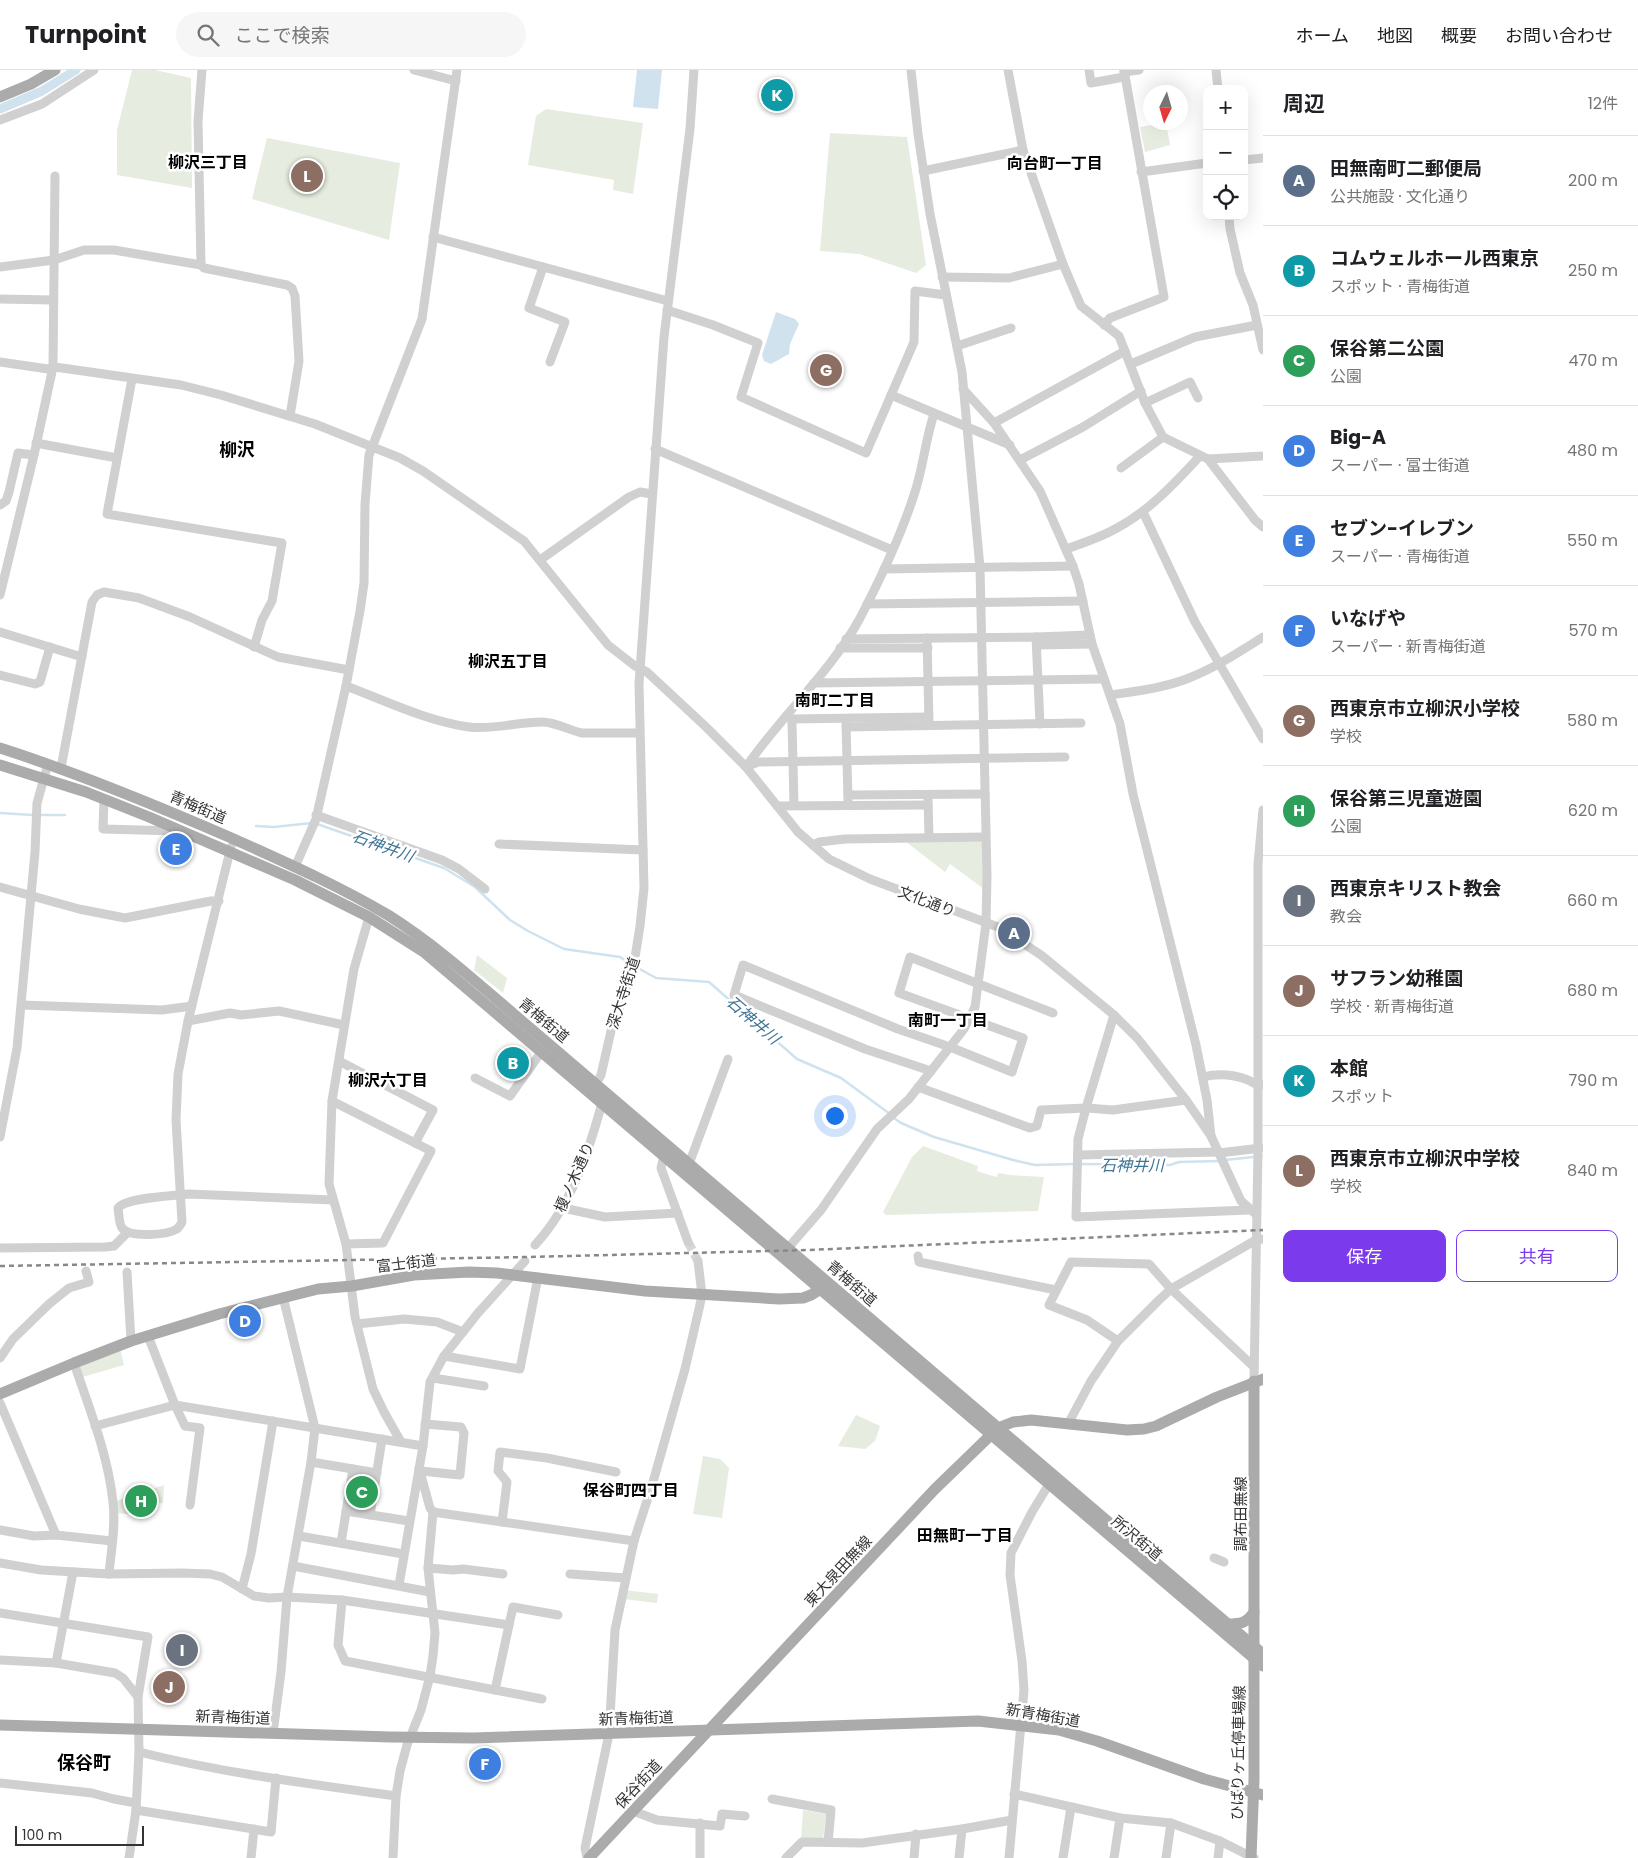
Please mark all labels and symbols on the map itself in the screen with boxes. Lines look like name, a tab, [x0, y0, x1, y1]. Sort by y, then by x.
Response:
pin: K	[761, 76, 793, 114]
north arrow	[1143, 85, 1188, 130]
district label: 柳沢三丁目	[168, 151, 248, 174]
district label: 向台町一丁目	[1007, 152, 1103, 175]
pin: L	[291, 157, 323, 195]
pin: G	[810, 351, 842, 389]
district label: 柳沢	[219, 437, 255, 462]
district label: 柳沢五丁目	[468, 650, 548, 673]
district label: 南町二丁目	[795, 689, 875, 712]
street label: 青梅街道	[166, 786, 230, 828]
water label: 石神井川	[349, 824, 419, 868]
pin: E	[160, 830, 192, 868]
street label: 文化通り	[895, 880, 959, 922]
pin: A	[998, 914, 1030, 952]
street label: 深大寺街道	[601, 954, 645, 1032]
water label: 石神井川	[721, 990, 786, 1051]
street label: 青梅街道	[514, 993, 574, 1047]
district label: 南町一丁目	[908, 1009, 988, 1032]
pin: B	[497, 1044, 529, 1082]
district label: 柳沢六丁目	[348, 1069, 428, 1092]
your location	[822, 1103, 848, 1129]
street label: 榎ノ木通り	[549, 1138, 599, 1216]
water label: 石神井川	[1100, 1154, 1166, 1177]
street label: 富士街道	[375, 1249, 437, 1277]
street label: 青梅街道	[822, 1255, 882, 1311]
pin: D	[229, 1302, 261, 1340]
pin: C	[346, 1473, 378, 1511]
street label: 調布田無線	[1230, 1476, 1251, 1552]
district label: 保谷町四丁目	[583, 1479, 679, 1502]
pin: H	[125, 1482, 157, 1520]
street label: 所沢街道	[1107, 1511, 1167, 1565]
district label: 田無町一丁目	[917, 1524, 1013, 1547]
street label: 東大泉田無線	[800, 1531, 876, 1611]
pin: I	[166, 1631, 198, 1669]
pin: J	[153, 1668, 185, 1706]
street label: ひばりヶ丘停車場線	[1226, 1685, 1250, 1821]
street label: 新青梅街道	[1004, 1698, 1082, 1732]
street label: 新青梅街道	[195, 1705, 271, 1729]
street label: 新青梅街道	[598, 1706, 674, 1730]
pin: F	[469, 1745, 501, 1783]
district label: 保谷町	[57, 1750, 111, 1775]
street label: 保谷街道	[610, 1755, 666, 1813]
scale bar	[15, 1823, 144, 1846]

